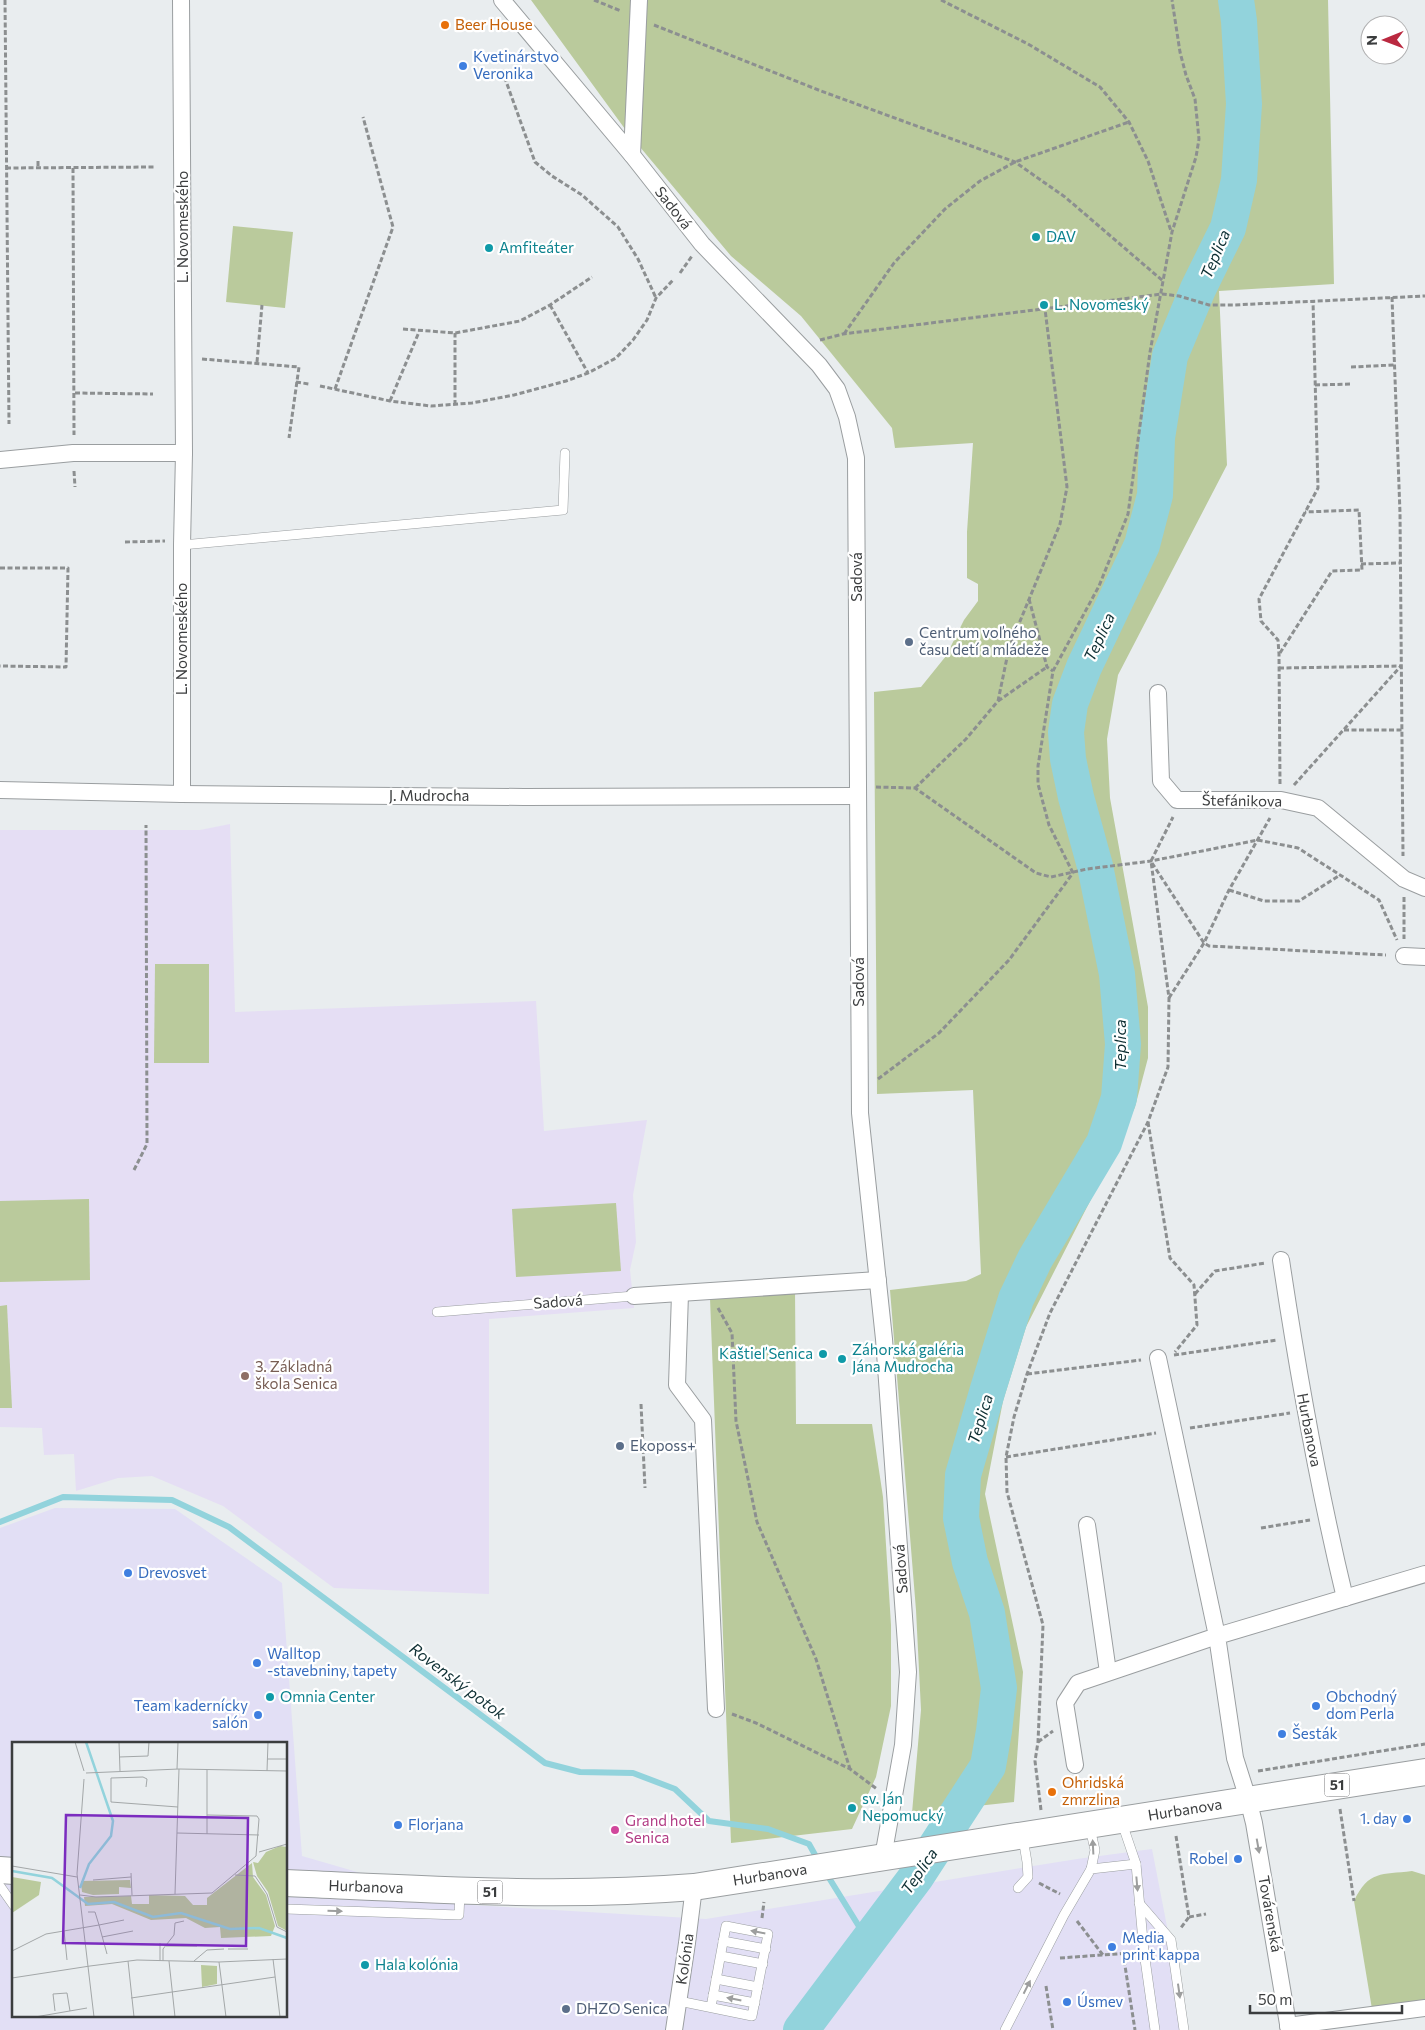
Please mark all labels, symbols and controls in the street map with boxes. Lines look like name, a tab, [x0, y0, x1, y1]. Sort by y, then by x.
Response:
place label: Beer House	[455, 15, 533, 33]
north arrow	[1360, 15, 1410, 65]
marker: Beer House	[439, 19, 451, 31]
text: N	[1363, 35, 1380, 46]
place label: Kvetinárstvo Veronika	[473, 47, 559, 82]
marker: Kvetinárstvo Veronika	[457, 60, 469, 72]
street label: L. Novomeského	[173, 171, 191, 283]
street label: Sadová	[652, 182, 696, 232]
water label: Teplica	[1196, 226, 1233, 281]
place label: DAV	[1046, 227, 1076, 245]
marker: DAV	[1030, 231, 1042, 243]
place label: Amfiteáter	[499, 238, 574, 256]
marker: Amfiteáter	[483, 242, 495, 254]
place label: L. Novomeský	[1054, 295, 1149, 313]
marker: L. Novomeský	[1038, 299, 1050, 311]
street label: Sadová	[847, 552, 865, 602]
street label: L. Novomeského	[172, 583, 190, 695]
water label: Teplica	[1079, 609, 1118, 664]
place label: Centrum voľného času detí a mládeže	[919, 623, 1049, 658]
marker: Centrum voľného času detí a mládeže	[903, 636, 915, 648]
street label: J. Mudrocha	[389, 786, 469, 804]
street label: Štefánikova	[1202, 789, 1282, 810]
street label: Sadová	[849, 957, 867, 1007]
water label: Teplica	[1110, 1019, 1129, 1071]
street label: Sadová	[533, 1290, 583, 1312]
place label: Záhorská galéria Jána Mudrocha	[852, 1340, 964, 1375]
place label: Kaštieľ Senica	[719, 1344, 813, 1362]
marker: Kaštieľ Senica	[817, 1348, 829, 1360]
marker: Záhorská galéria Jána Mudrocha	[836, 1353, 848, 1365]
place label: 3. Základná škola Senica	[255, 1357, 338, 1392]
marker: 3. Základná škola Senica	[239, 1370, 251, 1382]
street label: Hurbanova	[1294, 1391, 1326, 1468]
water label: Teplica	[963, 1392, 996, 1446]
place label: Ekoposs+	[630, 1436, 696, 1454]
marker: Ekoposs+	[614, 1440, 626, 1452]
street label: Sadová	[889, 1544, 911, 1594]
place label: Drevosvet	[138, 1563, 207, 1581]
marker: Drevosvet	[122, 1567, 134, 1579]
water label: Rovenský potok	[406, 1638, 510, 1723]
place label: Walltop -stavebniny, tapety	[267, 1644, 397, 1679]
marker: Walltop -stavebniny, tapety	[251, 1657, 263, 1669]
place label: Omnia Center	[280, 1687, 375, 1705]
place label: Obchodný dom Perla	[1326, 1687, 1397, 1722]
marker: Omnia Center	[264, 1691, 276, 1703]
place label: Team kadernícky salón	[134, 1696, 248, 1731]
marker: Obchodný dom Perla	[1310, 1700, 1322, 1712]
marker: Team kadernícky salón	[252, 1709, 264, 1721]
place label: Šesták	[1292, 1723, 1338, 1742]
marker: Šesták	[1276, 1728, 1288, 1740]
inset map	[12, 1742, 288, 2018]
place label: Ohridská zmrzlina	[1062, 1773, 1124, 1808]
road number: 51	[1324, 1774, 1350, 1796]
marker: Ohridská zmrzlina	[1046, 1786, 1058, 1798]
place label: sv. Ján Nepomucký	[862, 1789, 944, 1824]
street label: Hurbanova	[1146, 1794, 1223, 1824]
marker: sv. Ján Nepomucký	[846, 1802, 858, 1814]
place label: 1. day	[1360, 1809, 1397, 1827]
place label: Grand hotel Senica	[625, 1811, 705, 1846]
marker: 1. day	[1401, 1813, 1413, 1825]
place label: Florjana	[408, 1815, 463, 1833]
marker: Florjana	[392, 1819, 404, 1831]
marker: Grand hotel Senica	[609, 1824, 621, 1836]
one-way arrow	[1089, 1839, 1097, 1855]
one-way arrow	[1255, 1839, 1263, 1855]
water label: Teplica	[896, 1844, 941, 1897]
place label: Robel	[1189, 1849, 1228, 1867]
marker: Robel	[1232, 1853, 1244, 1865]
street label: Hurbanova	[731, 1859, 808, 1889]
street label: Továrenská	[1255, 1874, 1287, 1954]
street label: Hurbanova	[328, 1876, 404, 1896]
one-way arrow	[1134, 1876, 1142, 1892]
road number: 51	[478, 1880, 502, 1904]
one-way arrow	[327, 1907, 343, 1915]
one-way arrow	[750, 1928, 765, 1936]
place label: Media print kappa	[1122, 1928, 1200, 1963]
street label: Kolónia	[672, 1932, 697, 1986]
marker: Media print kappa	[1106, 1941, 1118, 1953]
place label: Hala kolónia	[375, 1955, 458, 1973]
marker: Hala kolónia	[359, 1959, 371, 1971]
one-way arrow	[1023, 1979, 1031, 1994]
scale bar	[1250, 1982, 1402, 2014]
one-way arrow	[1175, 1984, 1183, 2000]
text: 50 m	[1258, 1990, 1292, 2008]
place label: Úsmev	[1077, 1991, 1124, 2010]
one-way arrow	[726, 1994, 742, 2002]
marker: Úsmev	[1061, 1996, 1073, 2008]
place label: DHZO Senica	[576, 1999, 668, 2017]
marker: DHZO Senica	[560, 2003, 572, 2015]

